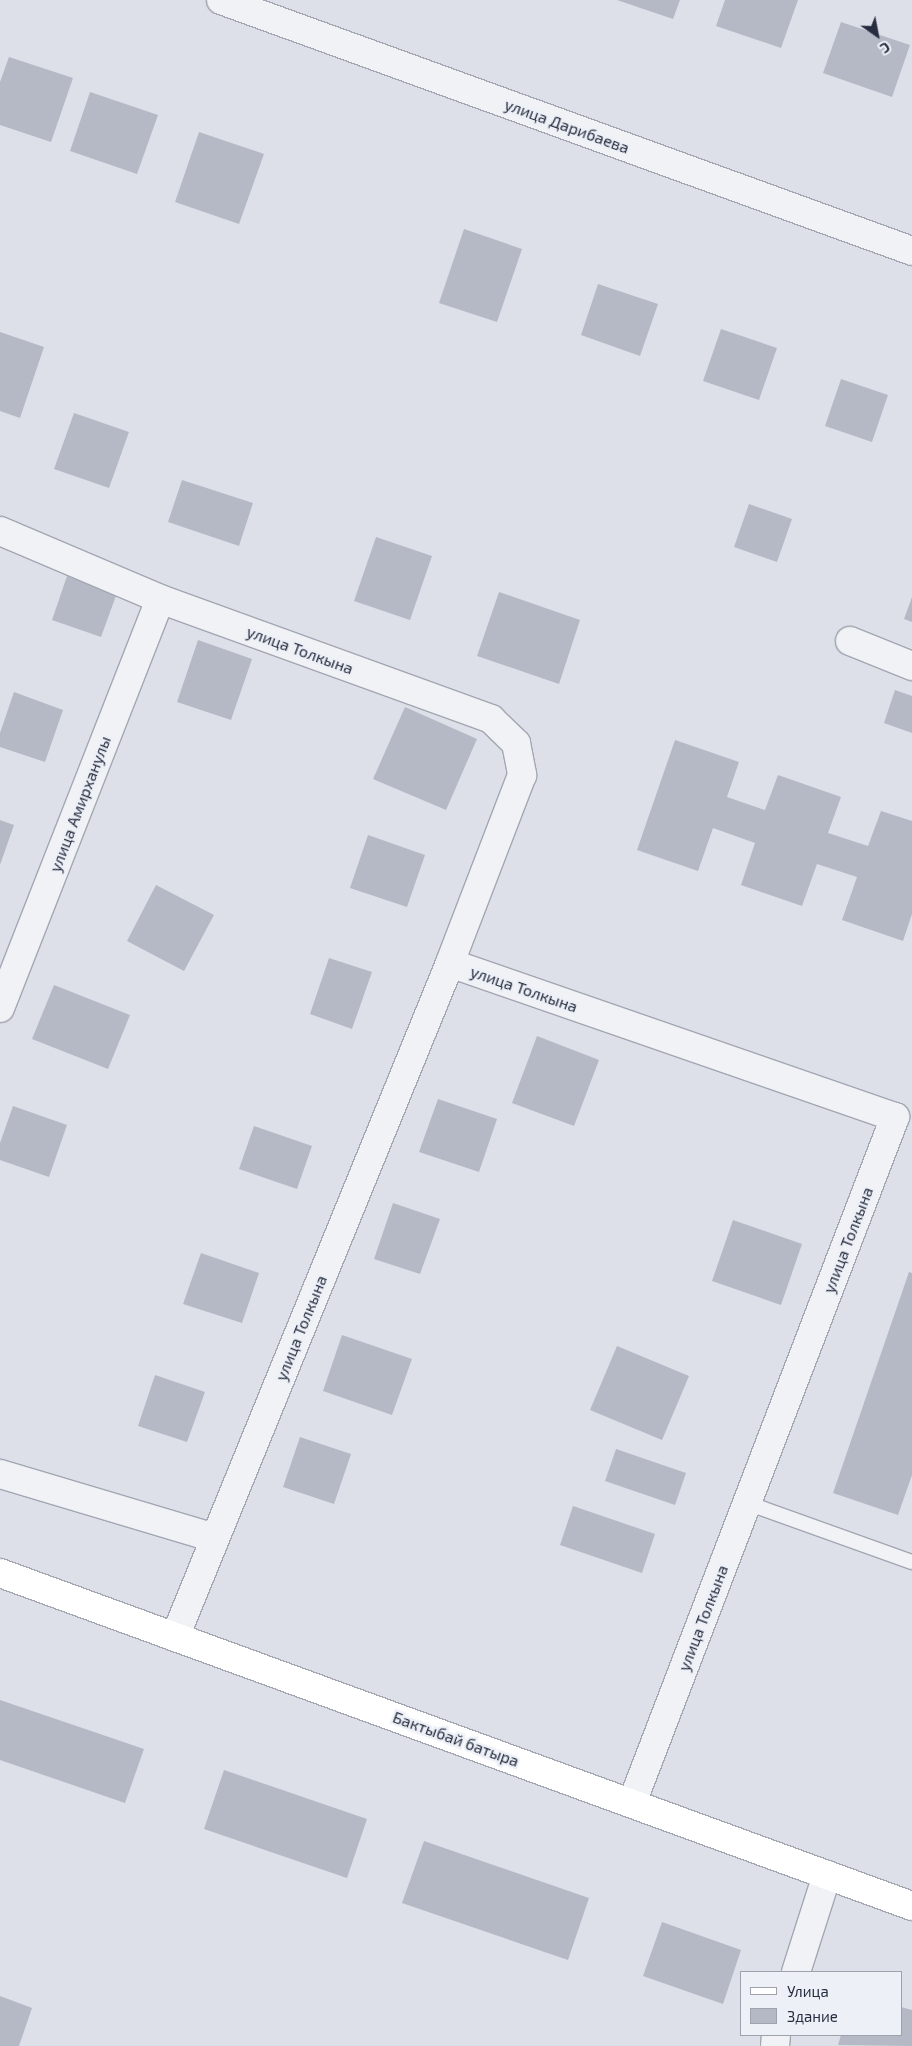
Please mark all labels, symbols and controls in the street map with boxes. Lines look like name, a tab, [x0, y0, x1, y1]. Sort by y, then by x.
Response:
north arrow	[852, 10, 902, 60]
text: С	[877, 39, 894, 57]
street label: улица Дарибаева	[502, 95, 632, 157]
street label: улица Толкына	[244, 622, 356, 678]
street label: улица Амирханулы	[45, 733, 115, 875]
street label: улица Толкына	[468, 962, 580, 1016]
street label: улица Толкына	[819, 1184, 877, 1296]
street label: улица Толкына	[271, 1272, 331, 1384]
street label: улица Толкына	[674, 1562, 732, 1674]
street label: Бактыбай батыра	[390, 1707, 522, 1771]
legend	[740, 1971, 902, 2036]
text: Улица	[787, 1982, 829, 2000]
text: Здание	[787, 2007, 838, 2025]

